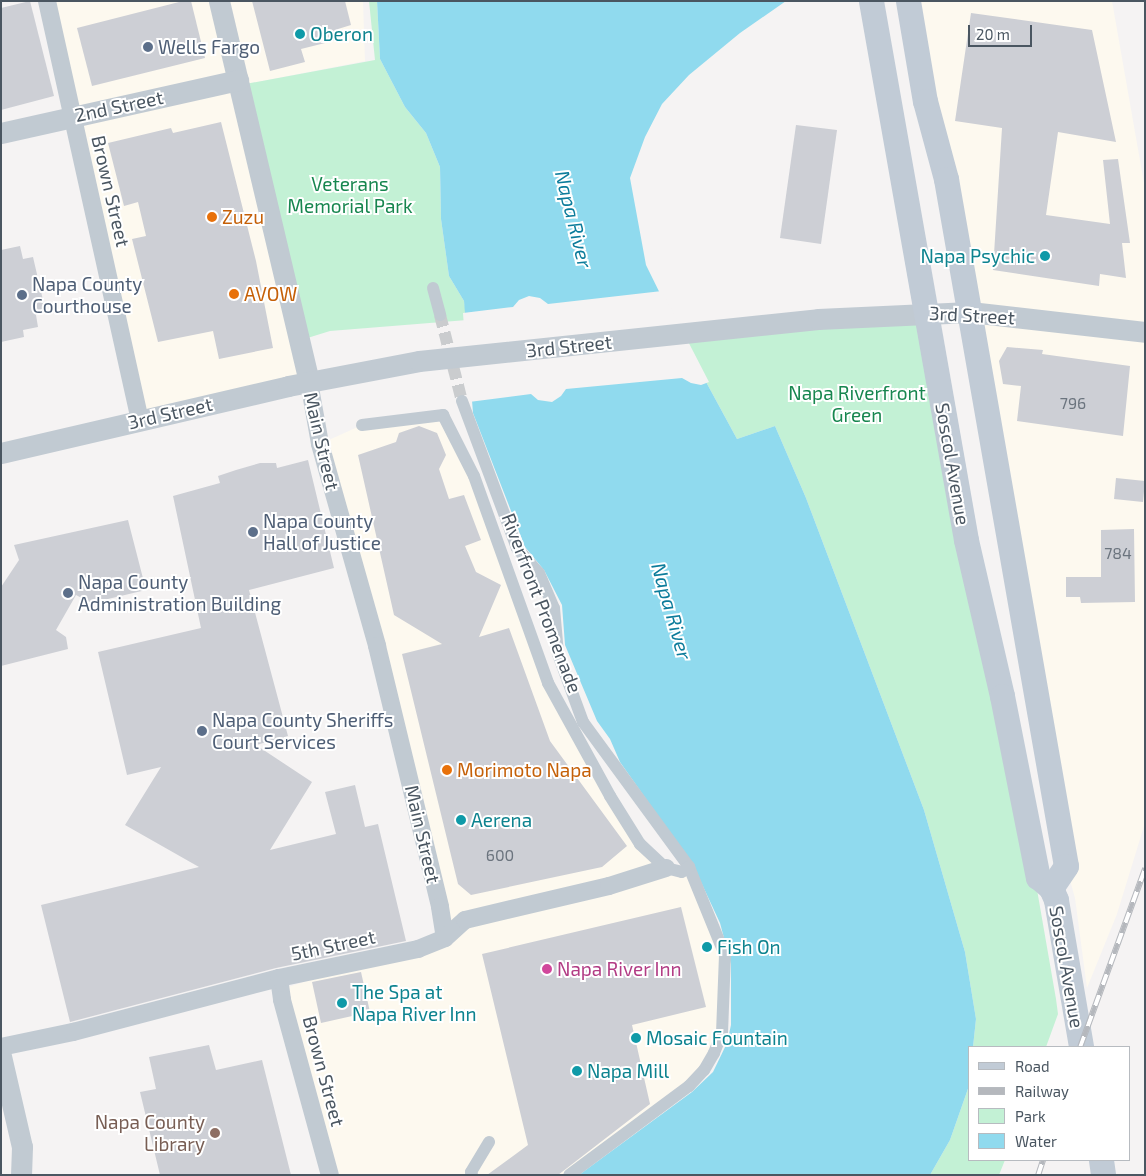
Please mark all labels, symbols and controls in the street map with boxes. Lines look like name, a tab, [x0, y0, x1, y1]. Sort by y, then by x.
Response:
scale bar	[971, 15, 1035, 47]
place label: Oberon	[310, 23, 373, 45]
text: 20 m	[976, 25, 1010, 43]
marker: Oberon	[294, 28, 306, 40]
place label: Wells Fargo	[158, 36, 260, 58]
marker: Wells Fargo	[142, 41, 154, 53]
street label: 2nd Street	[73, 86, 165, 126]
street label: Brown Street	[87, 133, 135, 249]
water label: Napa River	[550, 168, 598, 270]
park label: Veterans Memorial Park	[287, 173, 413, 217]
place label: Zuzu	[222, 206, 264, 228]
marker: Zuzu	[206, 211, 218, 223]
place label: Napa Psychic	[920, 245, 1035, 267]
marker: Napa Psychic	[1039, 250, 1051, 262]
place label: Napa County Courthouse	[32, 273, 142, 317]
place label: AVOW	[244, 283, 297, 305]
marker: AVOW	[228, 288, 240, 300]
marker: Napa County Courthouse	[16, 289, 28, 301]
street label: 3rd Street	[929, 301, 1015, 329]
street label: 3rd Street	[525, 330, 613, 362]
park label: Napa Riverfront Green	[788, 382, 926, 426]
street label: Main Street	[300, 390, 344, 492]
street label: 3rd Street	[126, 392, 214, 434]
house number: 796	[1060, 393, 1086, 413]
street label: Soscol Avenue	[931, 401, 975, 527]
place label: Napa County Hall of Justice	[263, 510, 382, 554]
street label: Riverfront Promenade	[497, 510, 587, 696]
marker: Napa County Hall of Justice	[247, 526, 259, 538]
house number: 784	[1104, 543, 1132, 563]
water label: Napa River	[647, 560, 697, 662]
place label: Napa County Administration Building	[78, 571, 281, 615]
marker: Napa County Administration Building	[62, 587, 74, 599]
place label: Napa County Sheriffs Court Services	[212, 709, 394, 753]
marker: Napa County Sheriffs Court Services	[196, 725, 208, 737]
place label: Morimoto Napa	[457, 759, 592, 781]
marker: Morimoto Napa	[441, 764, 453, 776]
street label: Main Street	[401, 783, 445, 885]
place label: Aerena	[471, 809, 532, 831]
marker: Aerena	[455, 814, 467, 826]
house number: 600	[486, 845, 514, 865]
street label: Soscol Avenue	[1045, 904, 1089, 1030]
street label: 5th Street	[289, 925, 377, 965]
place label: Fish On	[717, 936, 781, 958]
marker: Fish On	[701, 941, 713, 953]
place label: Napa River Inn	[557, 958, 682, 980]
marker: Napa River Inn	[541, 963, 553, 975]
place label: The Spa at Napa River Inn	[352, 981, 477, 1025]
marker: The Spa at Napa River Inn	[336, 997, 348, 1009]
street label: Brown Street	[298, 1013, 350, 1129]
place label: Mosaic Fountain	[646, 1027, 788, 1049]
marker: Mosaic Fountain	[630, 1032, 642, 1044]
legend	[968, 1046, 1131, 1161]
text: Road	[1015, 1057, 1050, 1075]
place label: Napa Mill	[587, 1060, 669, 1082]
marker: Napa Mill	[571, 1065, 583, 1077]
text: Railway	[1015, 1082, 1069, 1100]
text: Park	[1015, 1107, 1046, 1125]
place label: Napa County Library	[95, 1111, 205, 1155]
marker: Napa County Library	[209, 1127, 221, 1139]
text: Water	[1015, 1132, 1057, 1150]

